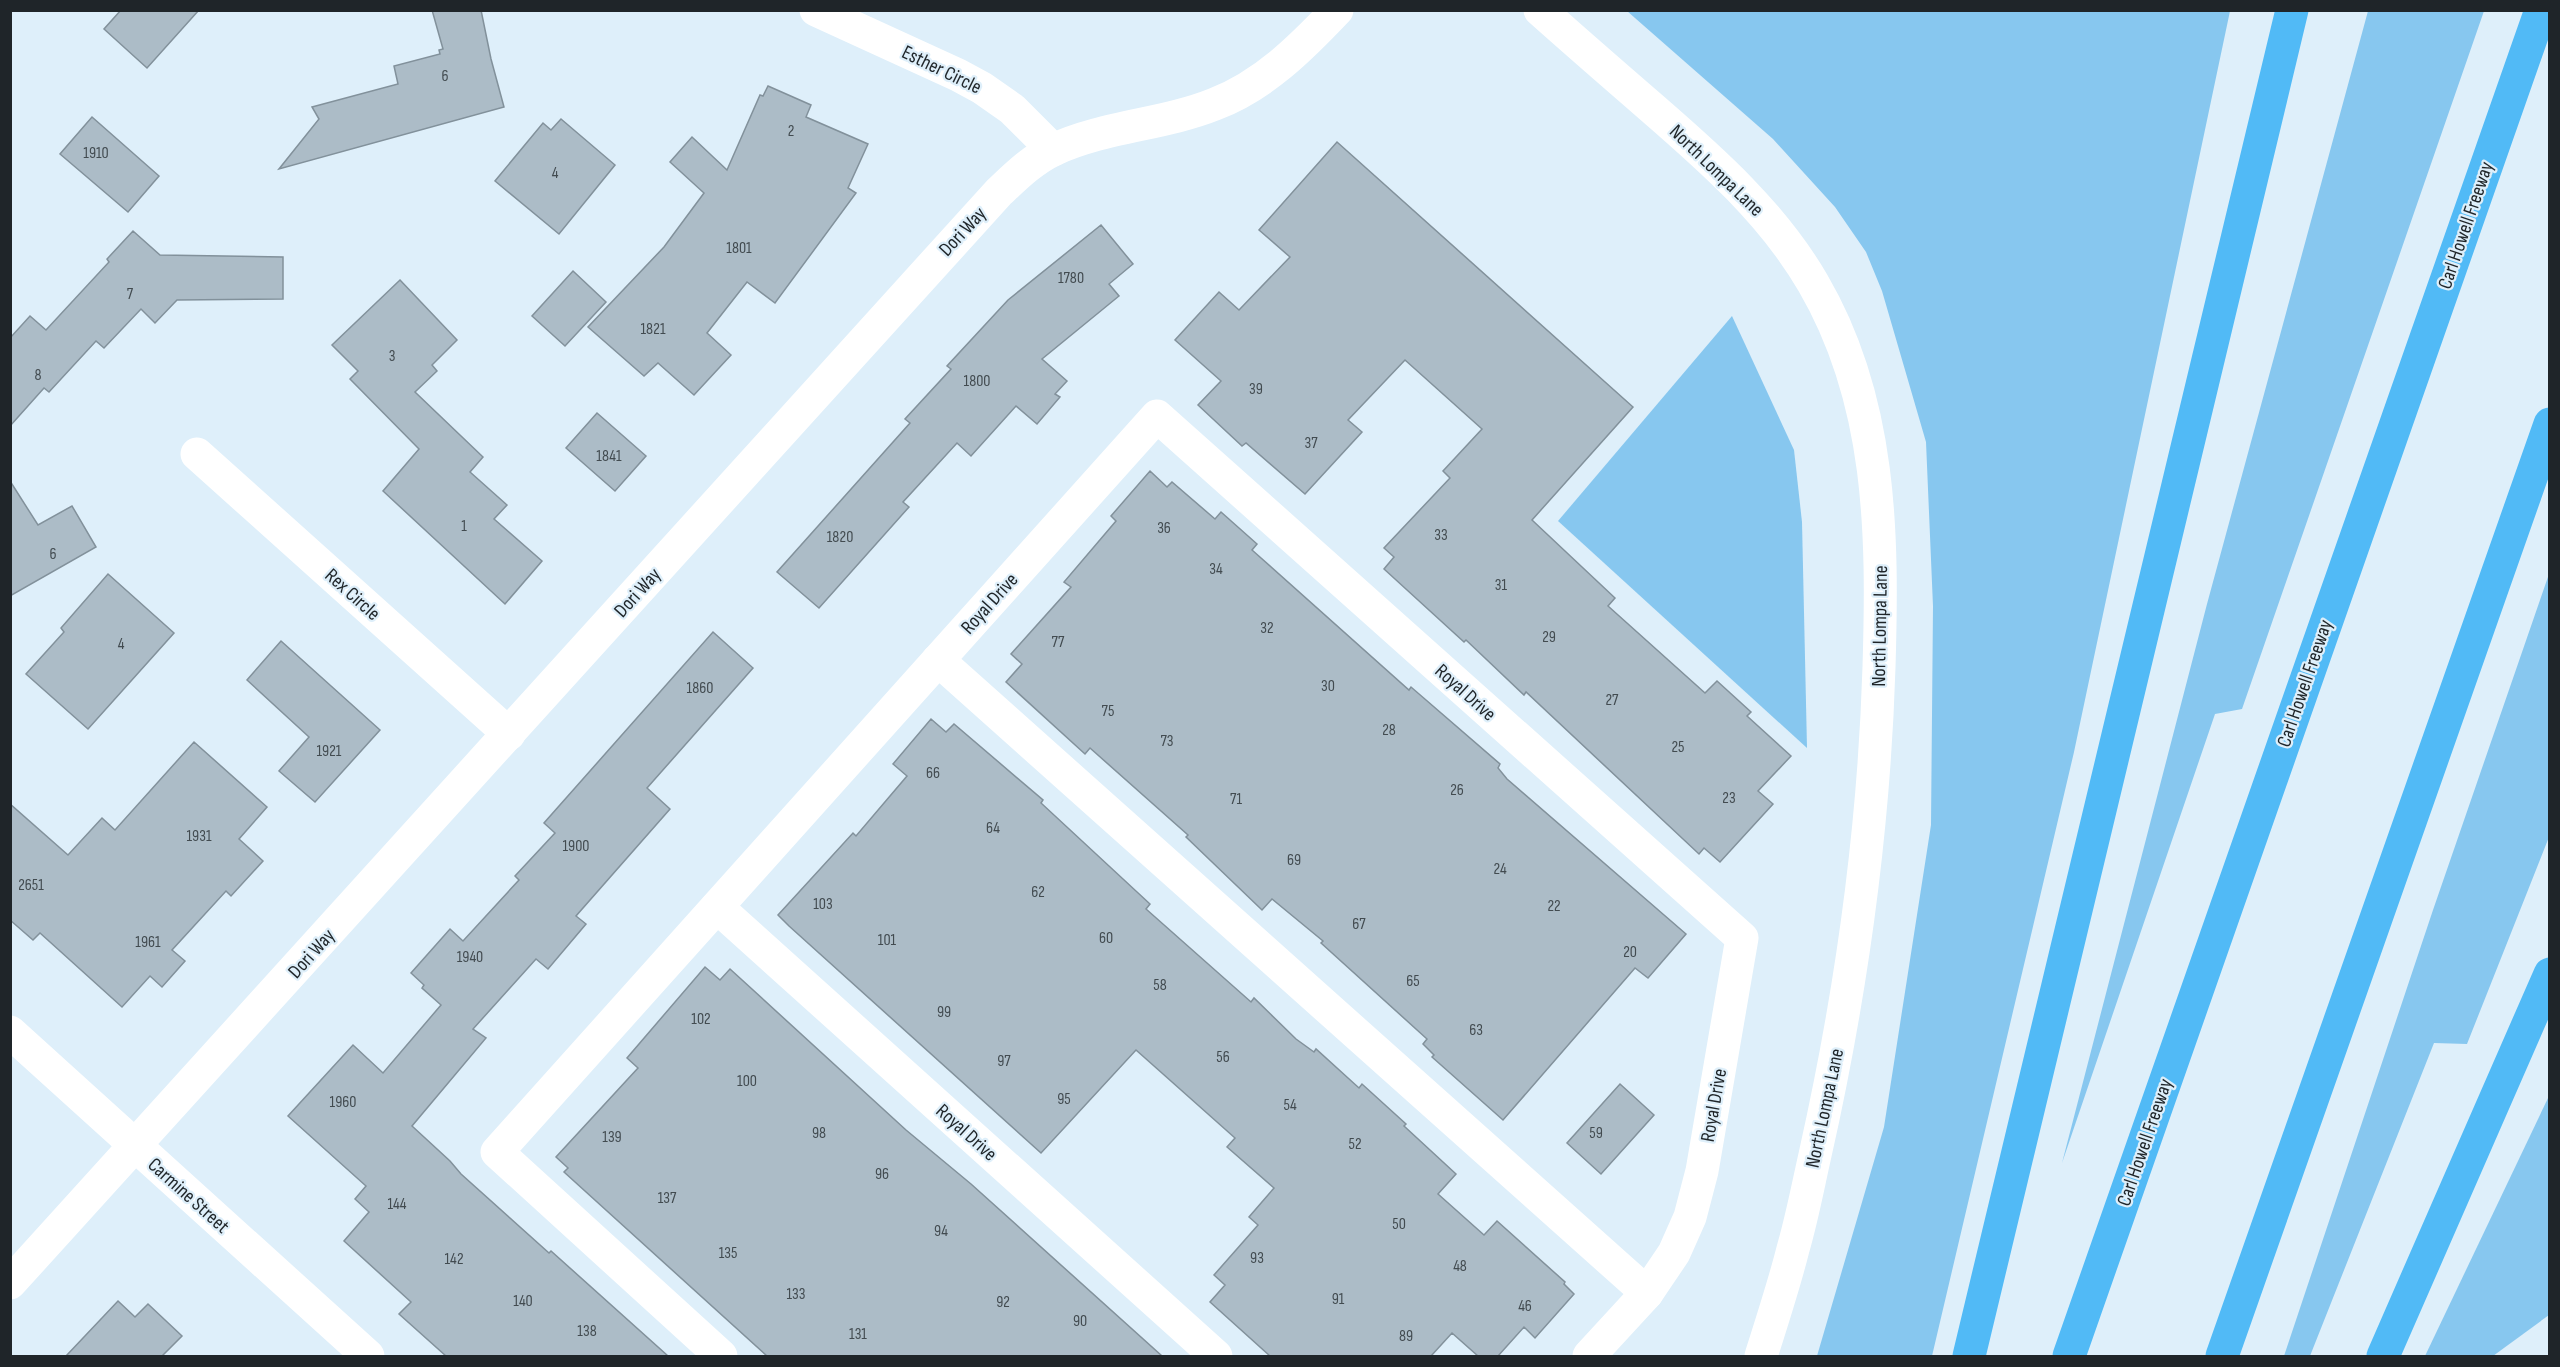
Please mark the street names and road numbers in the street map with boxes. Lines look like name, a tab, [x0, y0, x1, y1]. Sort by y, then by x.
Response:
street label: Esther Circle	[898, 40, 985, 99]
street label: North Lompa Lane	[1664, 120, 1768, 222]
street label: Carl Howell Freeway	[2433, 158, 2499, 292]
street label: Dori Way	[934, 202, 992, 261]
street label: Dori Way	[609, 563, 666, 622]
street label: Rex Circle	[320, 564, 385, 626]
street label: North Lompa Lane	[1867, 565, 1893, 687]
street label: Royal Drive	[956, 568, 1023, 639]
street label: Carl Howell Freeway	[2272, 616, 2338, 750]
street label: Royal Drive	[1430, 659, 1501, 726]
street label: Dori Way	[283, 924, 340, 983]
street label: North Lompa Lane	[1801, 1046, 1849, 1170]
street label: Royal Drive	[1696, 1067, 1732, 1144]
street label: Carl Howell Freeway	[2112, 1075, 2178, 1209]
street label: Royal Drive	[931, 1099, 1002, 1166]
street label: Carmine Street	[143, 1153, 234, 1239]

